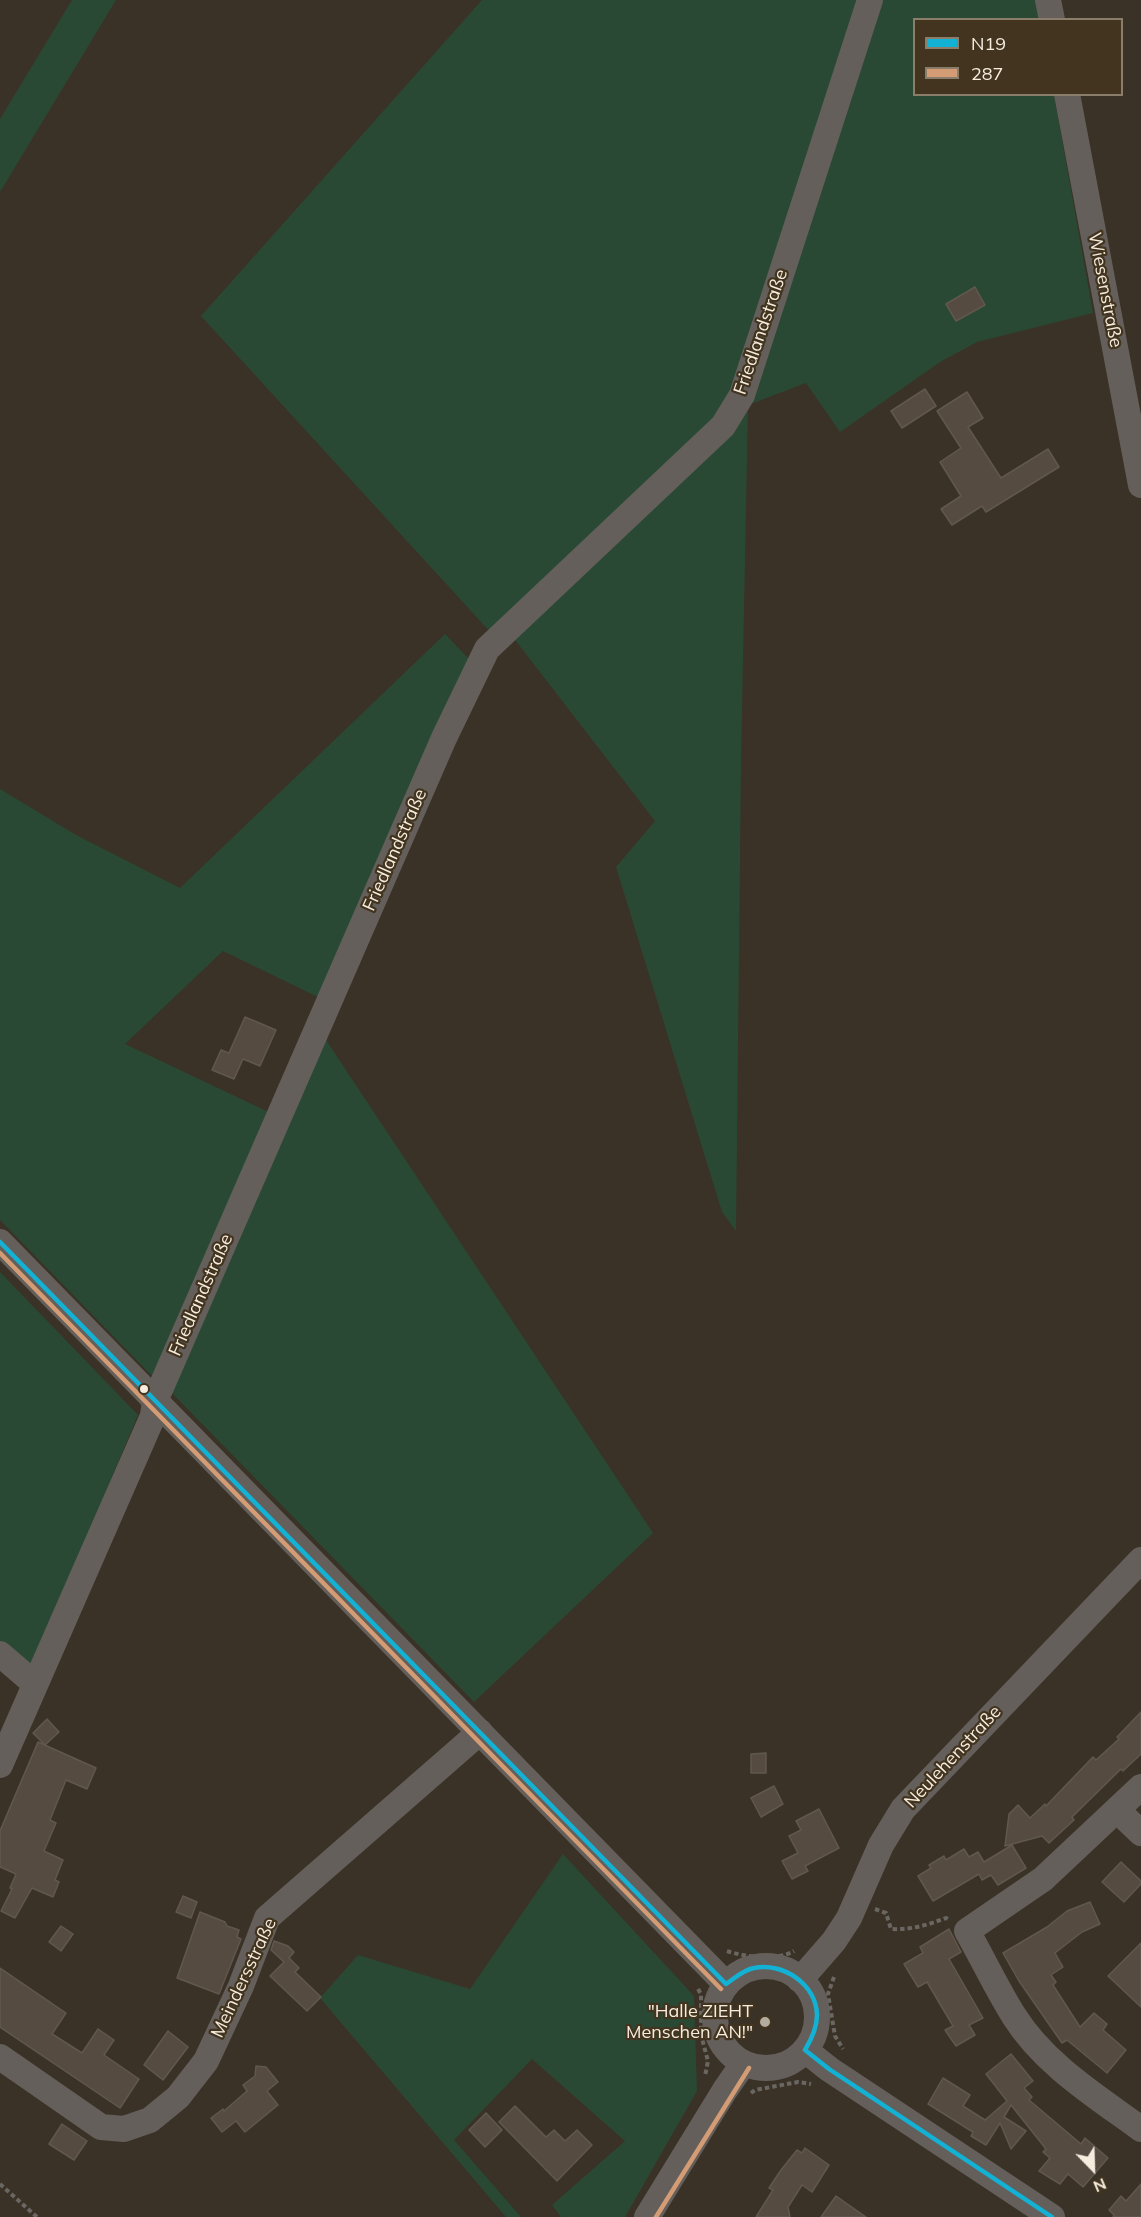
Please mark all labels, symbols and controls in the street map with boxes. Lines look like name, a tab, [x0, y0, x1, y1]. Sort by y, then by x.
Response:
legend	[913, 18, 1123, 96]
text: N19	[971, 32, 1006, 55]
text: 287	[971, 62, 1003, 85]
street label: Wiesenstraße	[1083, 231, 1127, 349]
street label: Friedlandstraße	[729, 266, 793, 398]
street label: Friedlandstraße	[358, 786, 432, 914]
street label: Friedlandstraße	[164, 1231, 238, 1359]
unlabelled marker	[138, 1383, 150, 1395]
street label: Neulehenstraße	[900, 1701, 1006, 1813]
street label: Meindersstraße	[207, 1915, 281, 2041]
place label: "Halle ZIEHT Menschen AN!"	[626, 2001, 753, 2044]
marker: "Halle ZIEHT Menschen AN!"	[758, 2015, 772, 2029]
north arrow	[1063, 2139, 1123, 2199]
text: N	[1091, 2174, 1110, 2197]

